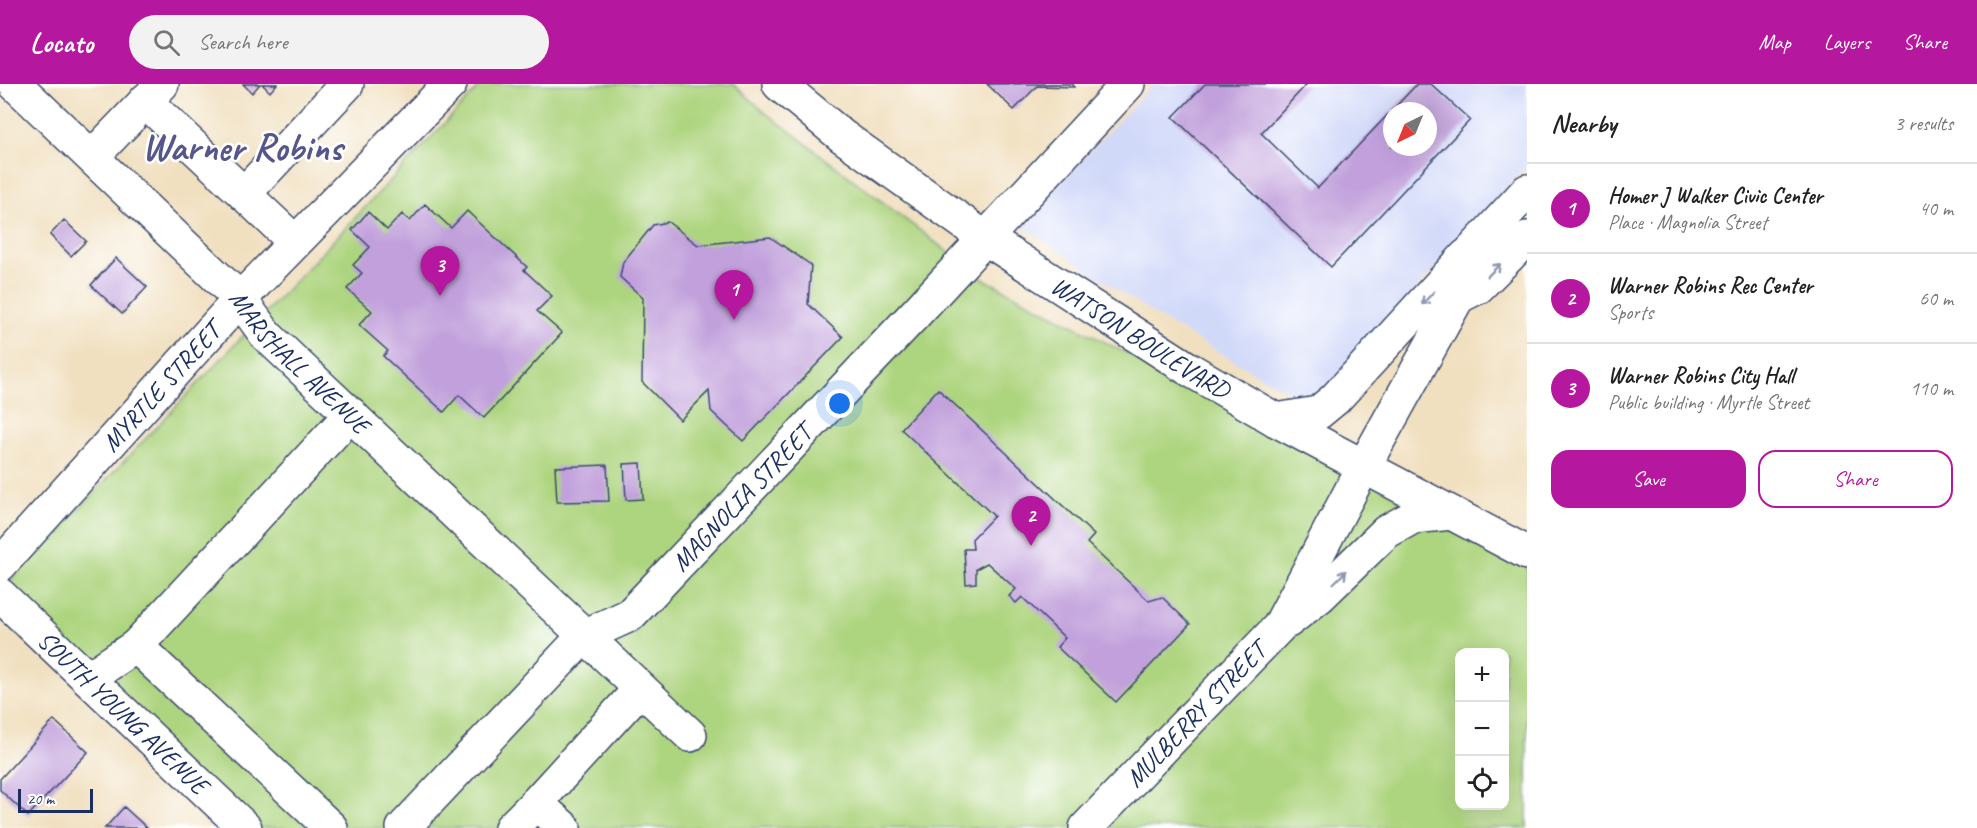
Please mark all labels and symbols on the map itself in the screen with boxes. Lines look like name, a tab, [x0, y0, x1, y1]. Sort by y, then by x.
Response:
north arrow	[1383, 102, 1437, 156]
district label: Warner Robins	[142, 124, 346, 171]
pin: 3	[420, 246, 460, 296]
one-way arrow	[1487, 262, 1502, 277]
street label: WATSON BOULEVARD	[1045, 269, 1238, 408]
pin: 1	[714, 270, 754, 320]
street label: MARSHALL AVENUE	[222, 283, 379, 444]
one-way arrow	[1421, 290, 1435, 305]
street label: MYRTLE STREET	[94, 310, 233, 459]
your location	[825, 389, 854, 418]
street label: MAGNOLIA STREET	[664, 413, 823, 578]
pin: 2	[1012, 496, 1050, 546]
one-way arrow	[1333, 569, 1348, 584]
street label: SOUTH YOUNG AVENUE	[30, 624, 218, 804]
street label: MULBERRY STREET	[1118, 631, 1277, 794]
scale bar	[18, 786, 93, 814]

